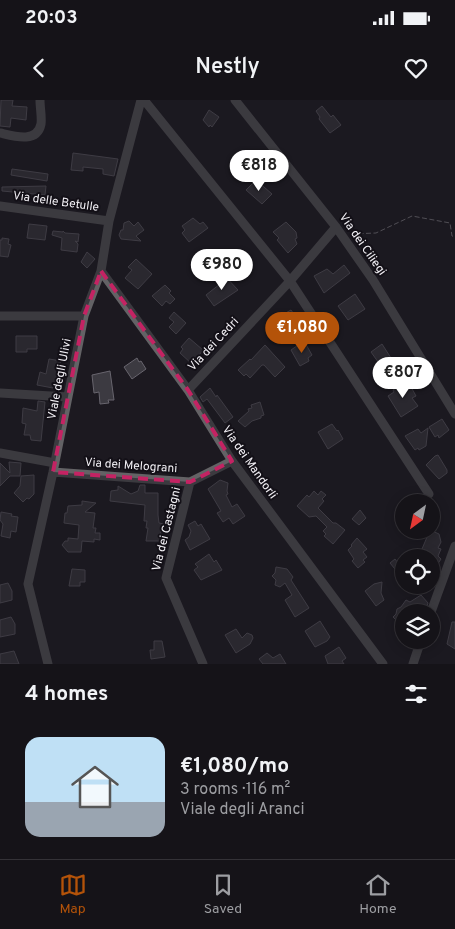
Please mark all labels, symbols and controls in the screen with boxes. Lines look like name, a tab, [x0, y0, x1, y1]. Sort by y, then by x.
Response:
text: 20:03	[25, 6, 78, 30]
icon: back	[25, 54, 53, 82]
text: Nestly	[195, 54, 260, 81]
icon: heart	[402, 54, 430, 82]
pin: €818	[229, 149, 289, 192]
text: €818	[241, 156, 277, 176]
street label: Via delle Betulle	[12, 188, 100, 216]
street label: Via dei Ciliegi	[335, 210, 390, 279]
pin: €980	[192, 248, 252, 291]
text: €980	[202, 255, 242, 275]
pin: €1,080	[261, 312, 343, 354]
street label: Via dei Cedri	[185, 314, 243, 375]
text: €1,080	[276, 318, 328, 338]
street label: Viale degli Ulivi	[44, 337, 76, 421]
pin: €807	[373, 356, 433, 399]
text: €807	[384, 363, 422, 383]
street label: Via dei Mandorli	[218, 423, 280, 502]
street label: Via dei Melograni	[84, 455, 178, 477]
street label: Via dei Castagni	[149, 485, 185, 573]
north arrow	[395, 494, 440, 539]
map controls	[395, 494, 440, 649]
button: locate	[395, 549, 440, 594]
button: layers	[395, 604, 440, 649]
icon: filters	[402, 680, 430, 708]
text: 4 homes	[25, 681, 108, 708]
text: €1,080/mo	[180, 753, 289, 780]
icon: home	[65, 757, 125, 817]
text: 3 rooms · 116 m²	[180, 780, 290, 800]
text: Viale degli Aranci	[180, 800, 304, 820]
tab: Map	[59, 871, 87, 918]
tab: Saved	[204, 871, 242, 918]
tab: Home	[359, 871, 396, 918]

